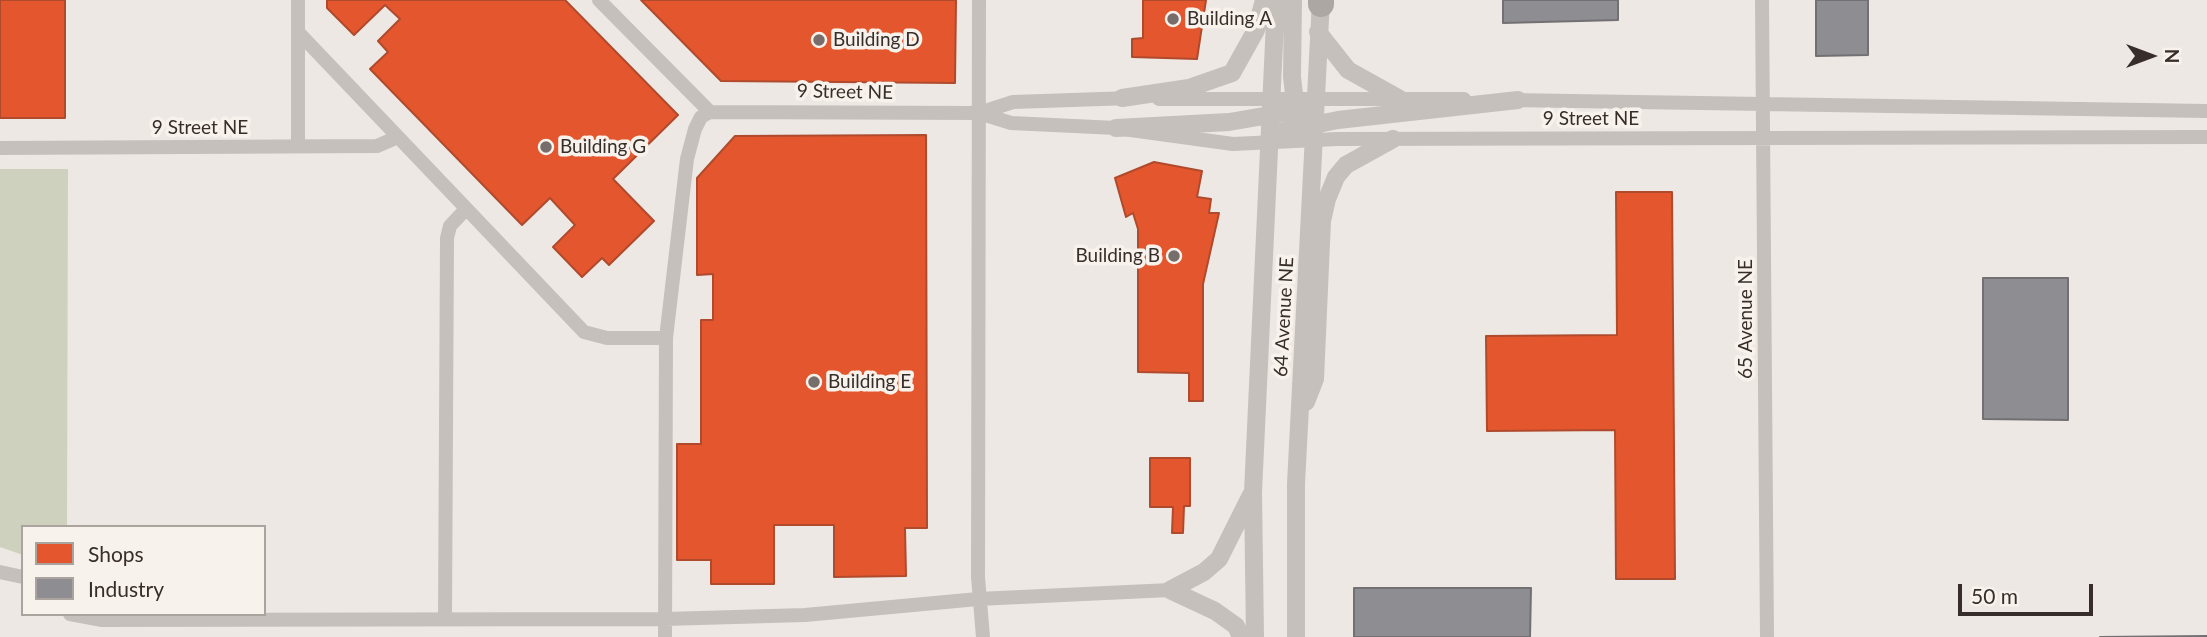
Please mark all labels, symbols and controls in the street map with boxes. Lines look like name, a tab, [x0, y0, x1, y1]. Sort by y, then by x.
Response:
place label: Building A	[1187, 8, 1272, 30]
marker: Building A	[1165, 11, 1181, 27]
north arrow	[2116, 21, 2186, 91]
place label: Building D	[833, 29, 920, 51]
marker: Building D	[811, 32, 827, 48]
text: N	[2161, 49, 2184, 63]
street label: 9 Street NE	[797, 80, 893, 104]
street label: 9 Street NE	[1543, 108, 1639, 130]
street label: 9 Street NE	[152, 117, 248, 139]
place label: Building G	[560, 136, 646, 158]
marker: Building G	[538, 139, 554, 155]
place label: Building B	[1075, 245, 1160, 267]
marker: Building B	[1166, 248, 1182, 264]
street label: 64 Avenue NE	[1269, 256, 1299, 378]
street label: 65 Avenue NE	[1735, 259, 1757, 379]
place label: Building E	[828, 371, 911, 393]
marker: Building E	[806, 374, 822, 390]
legend	[21, 525, 266, 616]
text: Shops	[88, 541, 144, 566]
scale bar	[1962, 570, 2097, 614]
text: Industry	[88, 576, 164, 601]
text: 50 m	[1971, 583, 2018, 608]

